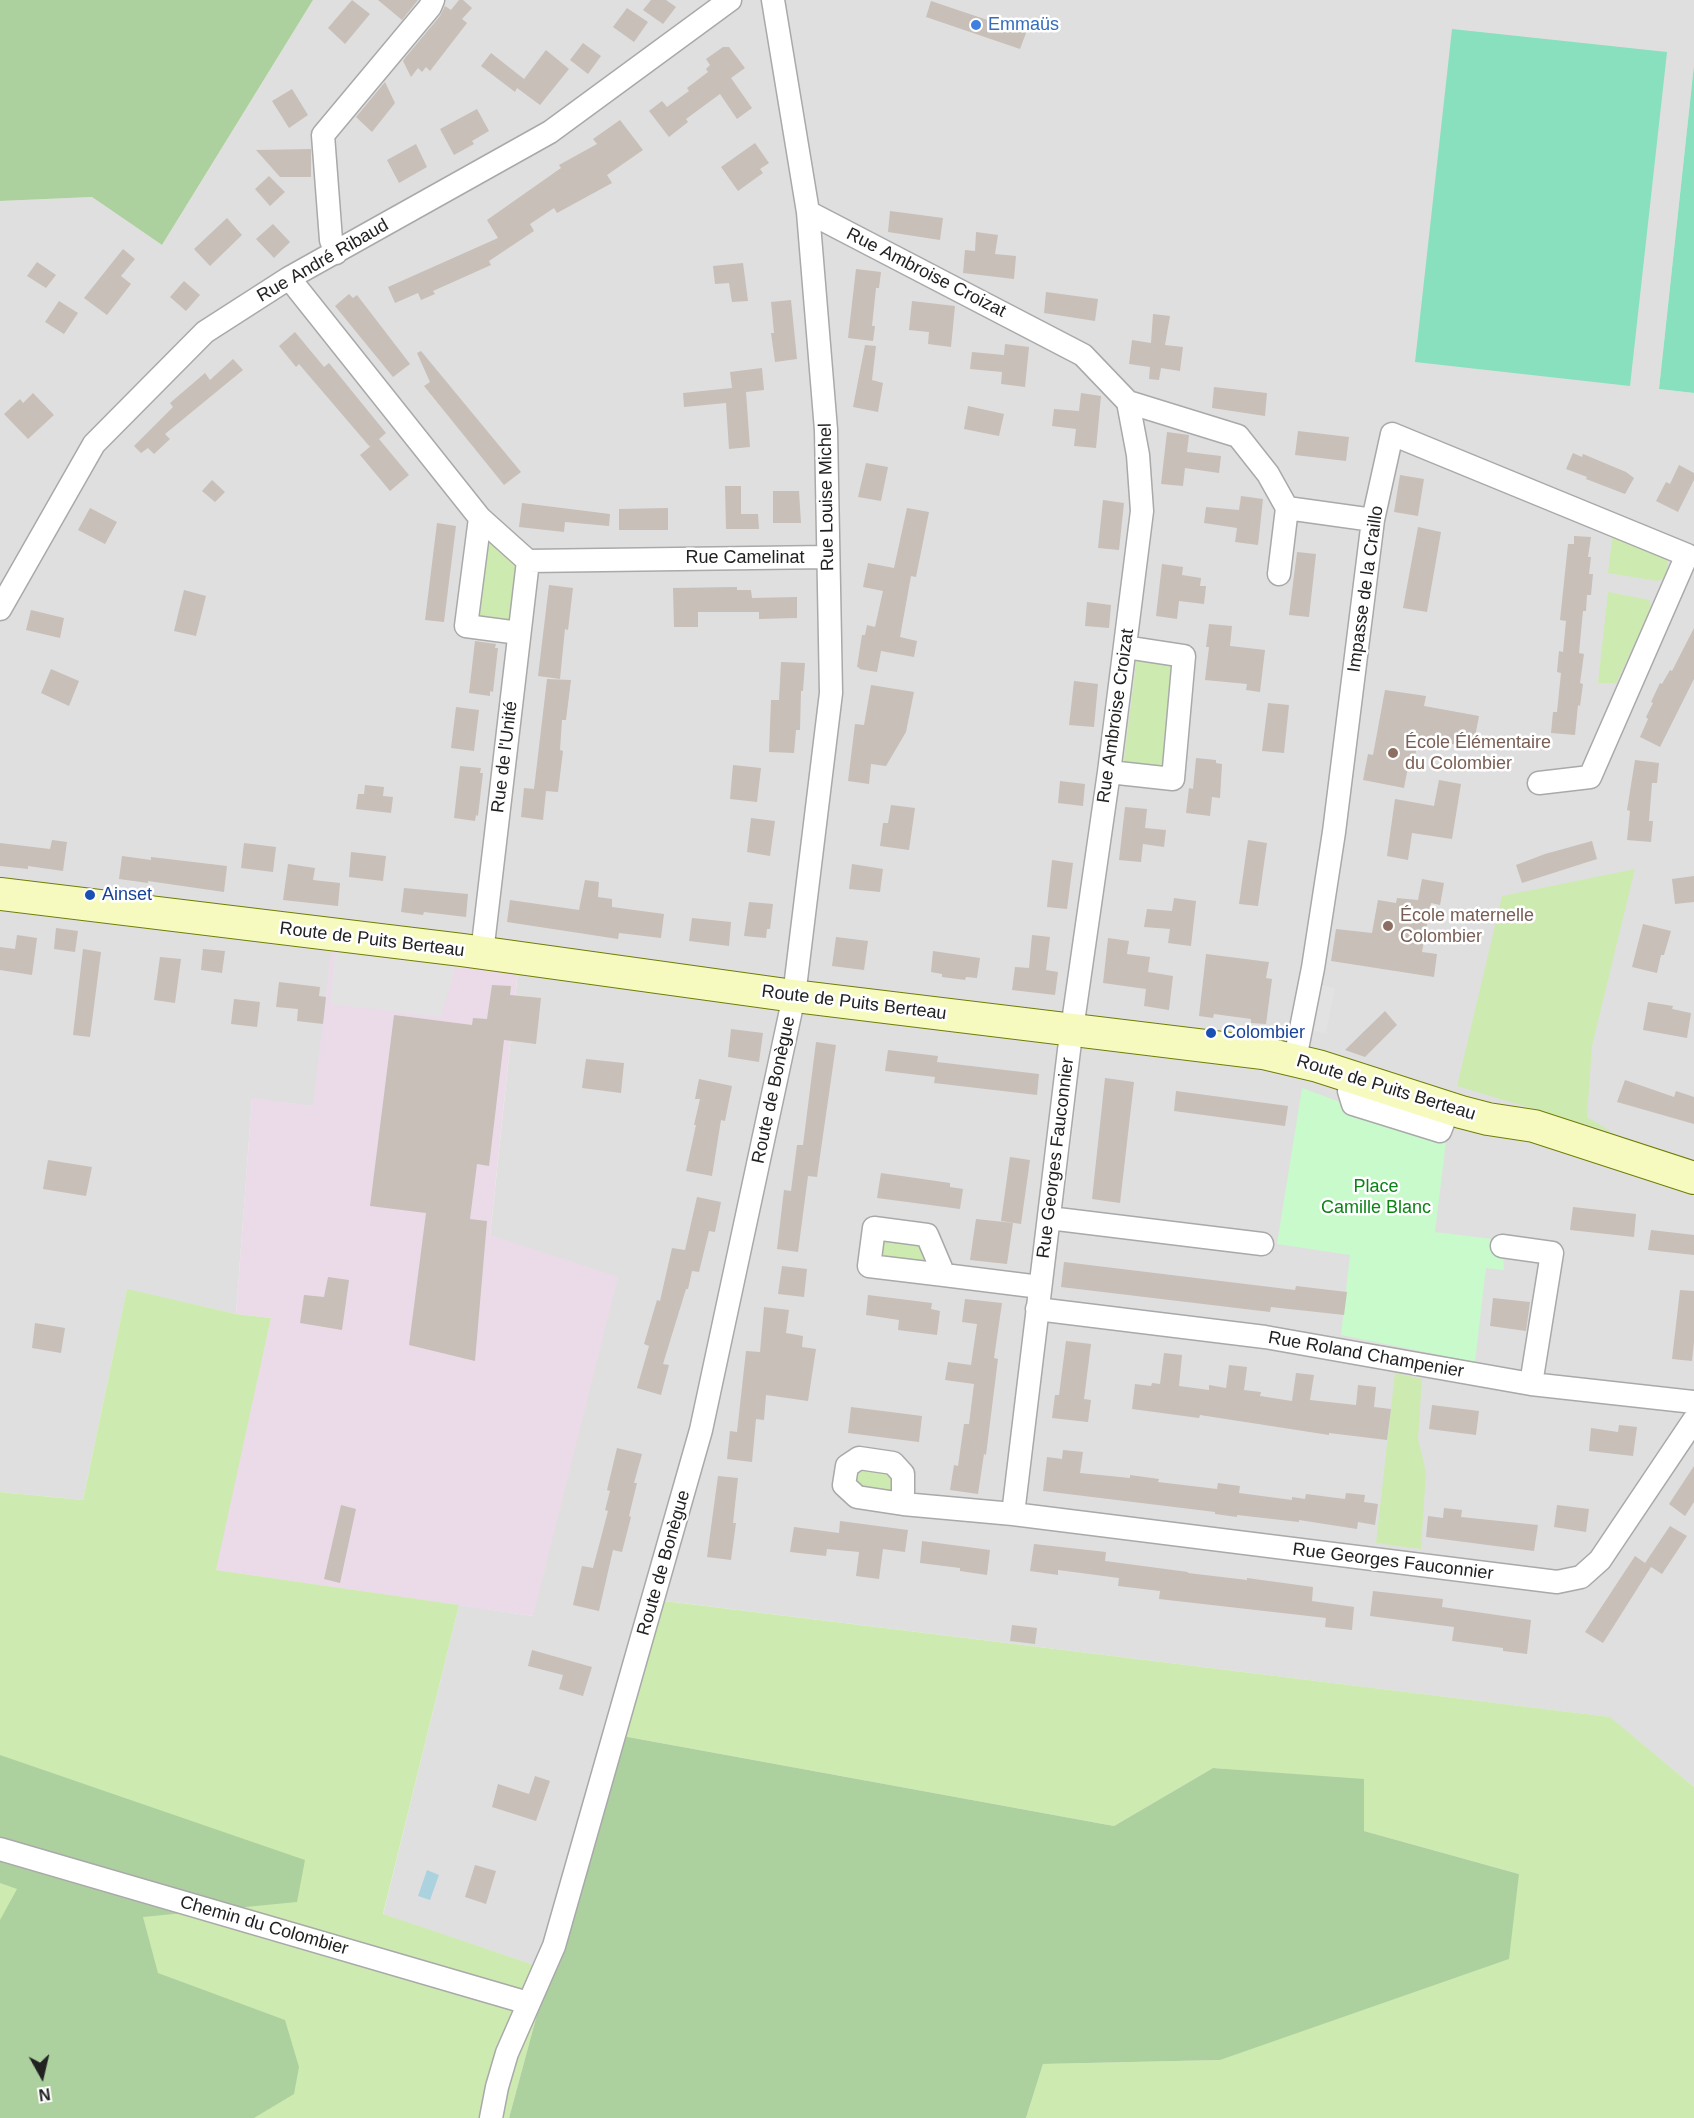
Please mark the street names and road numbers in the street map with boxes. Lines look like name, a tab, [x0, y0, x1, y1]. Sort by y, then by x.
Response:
street label: Rue André Ribaud	[253, 215, 393, 307]
street label: Rue Ambroise Croizat	[843, 223, 1009, 323]
street label: Rue Louise Michel	[815, 423, 839, 571]
street label: Impasse de la Craillo	[1344, 504, 1388, 674]
street label: Rue Camelinat	[685, 547, 805, 569]
street label: Rue Ambroise Croizat	[1093, 627, 1139, 805]
street label: Rue de l'Unité	[487, 700, 523, 814]
street label: Route de Puits Berteau	[278, 918, 466, 962]
street label: Route de Puits Berteau	[760, 981, 948, 1025]
street label: Route de Bonègue	[748, 1014, 800, 1166]
street label: Route de Puits Berteau	[1294, 1050, 1478, 1126]
street label: Rue Georges Fauconnier	[1033, 1056, 1079, 1260]
street label: Rue Roland Champenier	[1267, 1327, 1465, 1383]
street label: Route de Bonègue	[633, 1488, 695, 1638]
street label: Rue Georges Fauconnier	[1291, 1539, 1495, 1585]
street label: Chemin du Colombier	[177, 1892, 351, 1960]

